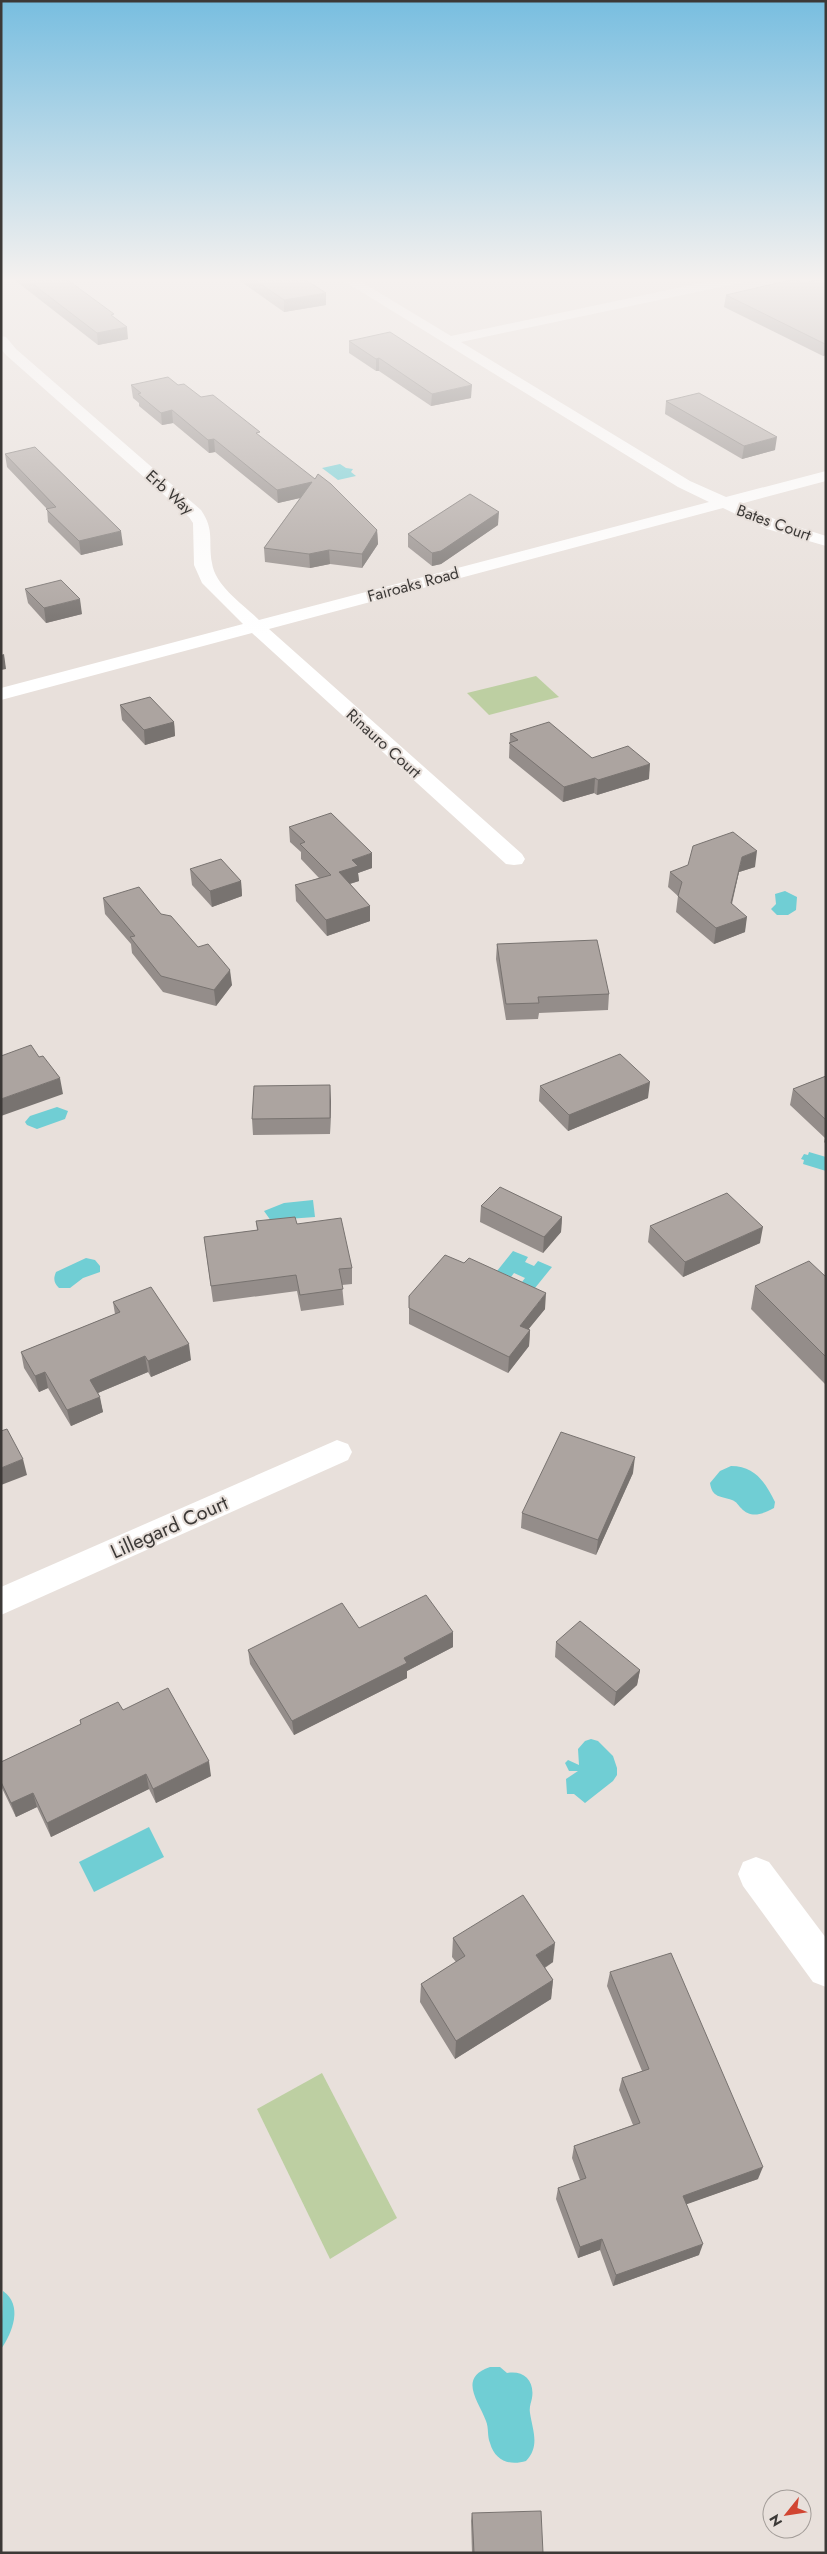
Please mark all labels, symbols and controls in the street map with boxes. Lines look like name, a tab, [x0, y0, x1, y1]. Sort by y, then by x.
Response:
street label: Erb Way	[141, 465, 199, 521]
street label: Bates Court	[734, 498, 814, 547]
street label: Fairoaks Road	[365, 561, 461, 608]
street label: Rinauro Court	[341, 703, 426, 783]
street label: Lillegard Court	[106, 1489, 233, 1566]
north arrow	[762, 2489, 812, 2539]
text: N	[764, 2511, 787, 2530]

